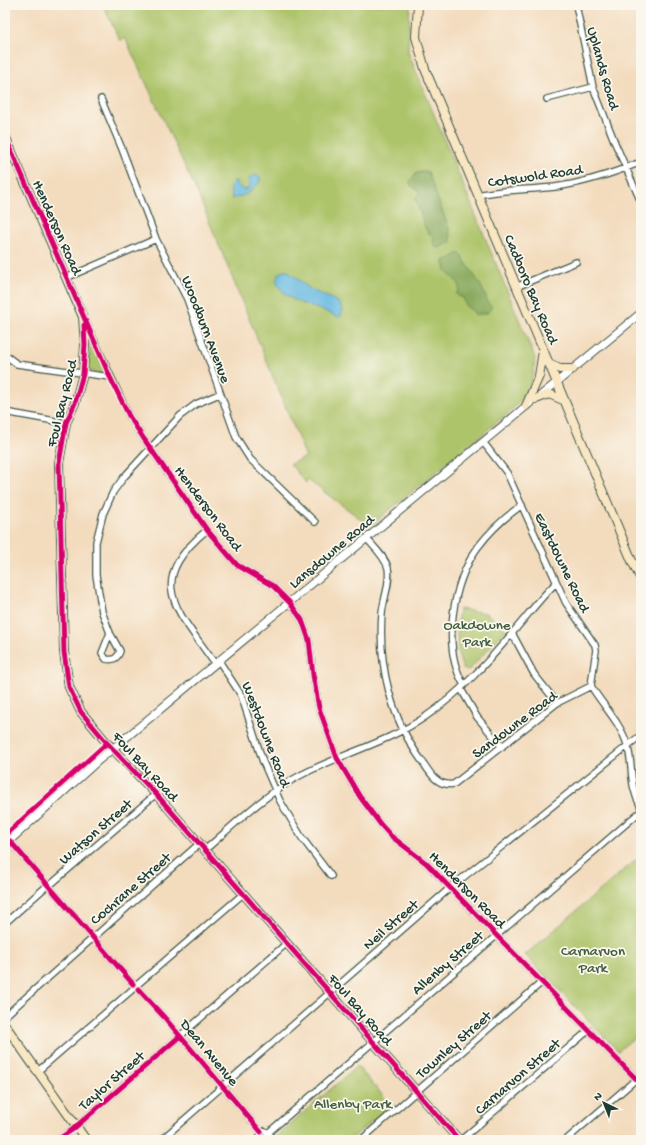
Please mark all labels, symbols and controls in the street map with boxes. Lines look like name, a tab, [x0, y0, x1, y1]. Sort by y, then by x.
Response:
street label: Uplands Road	[582, 25, 623, 113]
street label: Cotswold Road	[487, 161, 585, 193]
street label: Henderson Road	[27, 178, 86, 279]
street label: Cadboro Bay Road	[499, 232, 562, 348]
street label: Woodburn Avenue	[176, 274, 234, 386]
street label: Foul Bay Road	[43, 357, 83, 450]
street label: Henderson Road	[170, 463, 246, 556]
street label: Eastdowne Road	[529, 510, 594, 617]
street label: Lansdowne Road	[286, 511, 380, 593]
park label: Oakdowne Park	[443, 617, 511, 652]
street label: Westdowne Road	[237, 679, 294, 791]
street label: Sandowne Road	[469, 687, 562, 763]
street label: Foul Bay Road	[107, 728, 182, 807]
street label: Watson Street	[56, 795, 138, 869]
street label: Cochrane Street	[87, 848, 177, 929]
street label: Henderson Road	[424, 848, 510, 934]
street label: Neil Street	[360, 895, 424, 954]
street label: Allenby Street	[409, 926, 489, 1000]
park label: Carnarvon Park	[561, 943, 625, 978]
street label: Foul Bay Road	[323, 970, 396, 1051]
street label: Townley Street	[412, 1007, 497, 1084]
street label: Dean Avenue	[175, 1015, 242, 1091]
street label: Carnarvon Street	[472, 1034, 566, 1120]
street label: Taylor Street	[75, 1047, 150, 1116]
north arrow	[584, 1083, 624, 1123]
text: N	[592, 1090, 605, 1104]
park label: Allenby Park	[314, 1096, 393, 1114]

